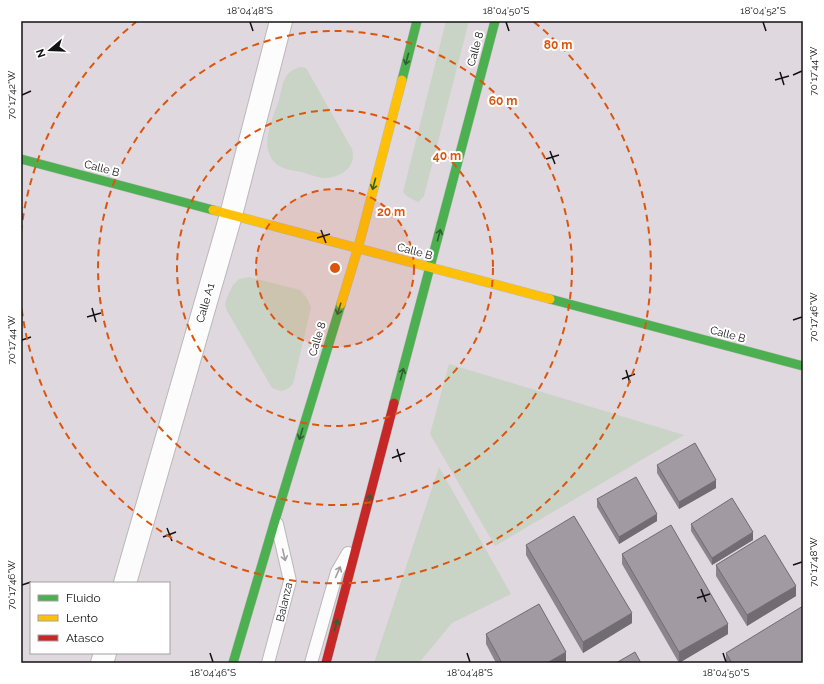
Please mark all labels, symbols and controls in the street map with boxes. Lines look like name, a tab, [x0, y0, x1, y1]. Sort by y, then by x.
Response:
text: 18°04'48"S	[227, 5, 273, 16]
text: 18°04'50"S	[483, 5, 529, 16]
text: 18°04'52"S	[740, 5, 786, 16]
north arrow	[30, 30, 70, 70]
street label: Calle 8	[465, 30, 486, 68]
text: 80 m	[544, 38, 572, 52]
text: 70°17'44"W	[808, 46, 819, 95]
text: N	[34, 47, 49, 59]
one-way arrow	[403, 52, 411, 65]
text: 70°17'42"W	[6, 70, 17, 119]
text: 60 m	[489, 94, 517, 108]
text: 40 m	[433, 149, 461, 163]
street label: Calle B	[83, 158, 121, 179]
one-way arrow	[370, 178, 378, 191]
text: 20 m	[377, 205, 405, 219]
one-way arrow	[436, 228, 443, 241]
street label: Calle B	[396, 241, 434, 262]
centre of rings	[328, 261, 342, 275]
street label: Calle A1	[194, 282, 217, 324]
text: 70°17'46"W	[808, 292, 819, 342]
one-way arrow	[335, 303, 342, 316]
text: 70°17'44"W	[6, 315, 17, 364]
street label: Calle 8	[306, 320, 329, 358]
street label: Calle B	[709, 324, 747, 345]
one-way arrow	[399, 368, 407, 381]
one-way arrow	[297, 427, 304, 440]
one-way arrow	[366, 493, 374, 506]
text: 70°17'48"W	[808, 537, 819, 587]
one-way arrow	[281, 548, 289, 561]
text: 70°17'46"W	[6, 560, 17, 610]
one-way arrow	[335, 566, 342, 578]
street label: Balanza	[274, 581, 295, 623]
legend	[30, 582, 170, 654]
text: Fluido	[66, 591, 101, 605]
text: Lento	[66, 611, 98, 625]
one-way arrow	[333, 619, 340, 632]
text: Atasco	[66, 631, 104, 645]
text: 18°04'46"S	[190, 667, 236, 678]
text: 18°04'48"S	[447, 667, 493, 678]
text: 18°04'50"S	[703, 667, 749, 678]

